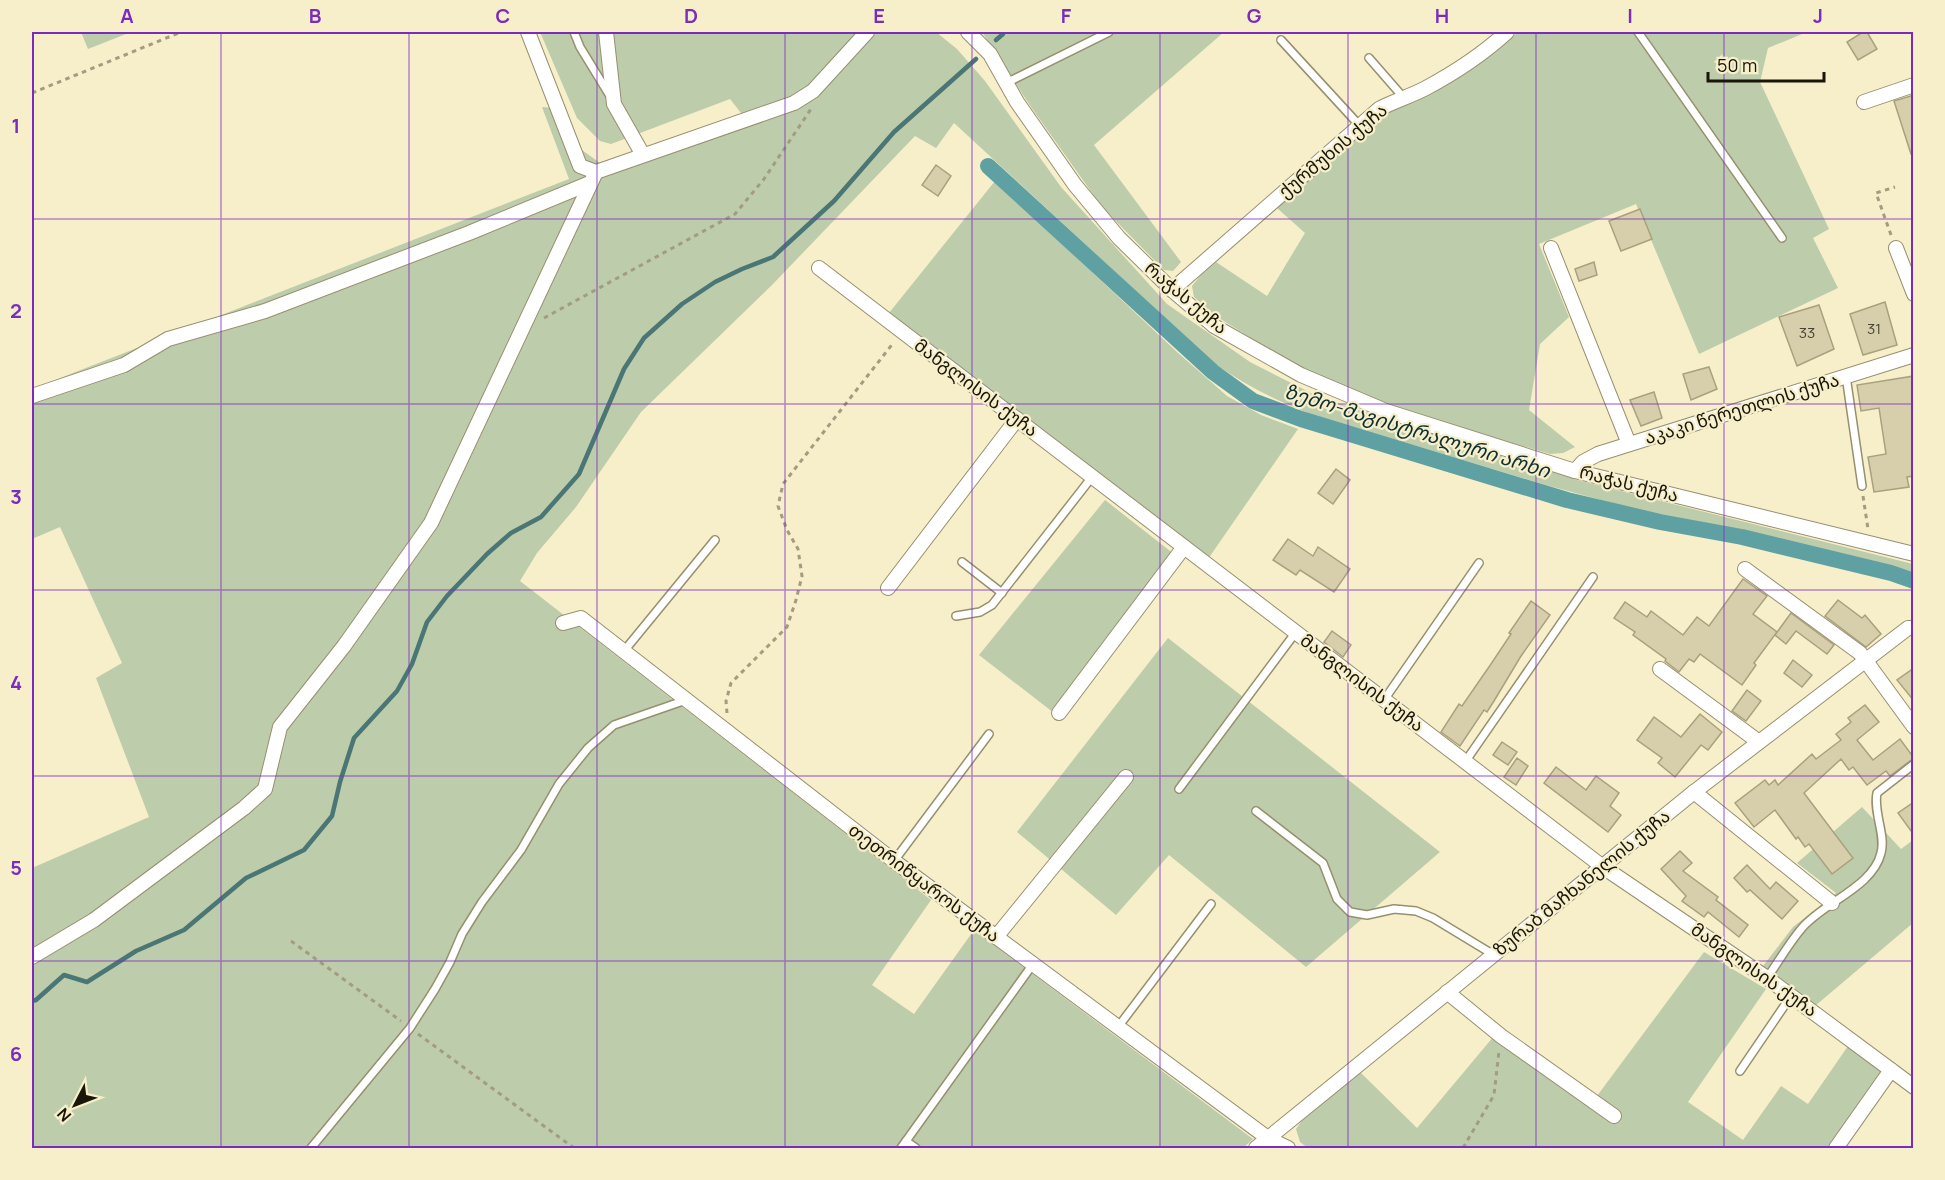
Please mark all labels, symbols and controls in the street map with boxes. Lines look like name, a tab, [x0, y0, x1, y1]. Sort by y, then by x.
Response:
text: A	[120, 2, 134, 29]
text: B	[309, 2, 322, 29]
text: C	[496, 2, 510, 29]
text: D	[684, 2, 698, 29]
text: E	[873, 2, 885, 29]
text: F	[1061, 2, 1072, 29]
text: G	[1247, 2, 1262, 29]
text: H	[1435, 2, 1449, 29]
text: I	[1627, 2, 1633, 29]
text: J	[1813, 2, 1823, 29]
scale bar	[1708, 45, 1824, 83]
text: 50 m	[1717, 53, 1757, 77]
street label: ქურმუხის ქუჩა	[1273, 98, 1392, 203]
text: 1	[12, 112, 20, 139]
street label: რაჭას ქუჩა	[1140, 256, 1233, 339]
text: 2	[10, 297, 22, 324]
house number: 31	[1867, 318, 1881, 339]
house number: 33	[1799, 322, 1815, 343]
street label: მანგლისის ქუჩა	[910, 333, 1043, 442]
street label: აკაკი წერეთლის ქუჩა	[1641, 367, 1842, 449]
water label: ზემო-მაგისტრალური არხი	[1281, 377, 1555, 484]
street label: რაჭას ქუჩა	[1577, 459, 1681, 507]
text: 3	[10, 483, 22, 510]
street label: მანგლისის ქუჩა	[1296, 628, 1429, 737]
text: 4	[10, 669, 22, 696]
street label: ზურაბ მაჩხანელის ქუჩა	[1488, 803, 1675, 961]
street label: თეთრიწყაროს ქუჩა	[844, 817, 1005, 947]
text: 5	[10, 854, 22, 881]
street label: მანგლისის ქუჩა	[1687, 917, 1823, 1022]
text: 6	[10, 1040, 22, 1067]
north arrow	[45, 1075, 105, 1135]
text: N	[52, 1103, 76, 1127]

